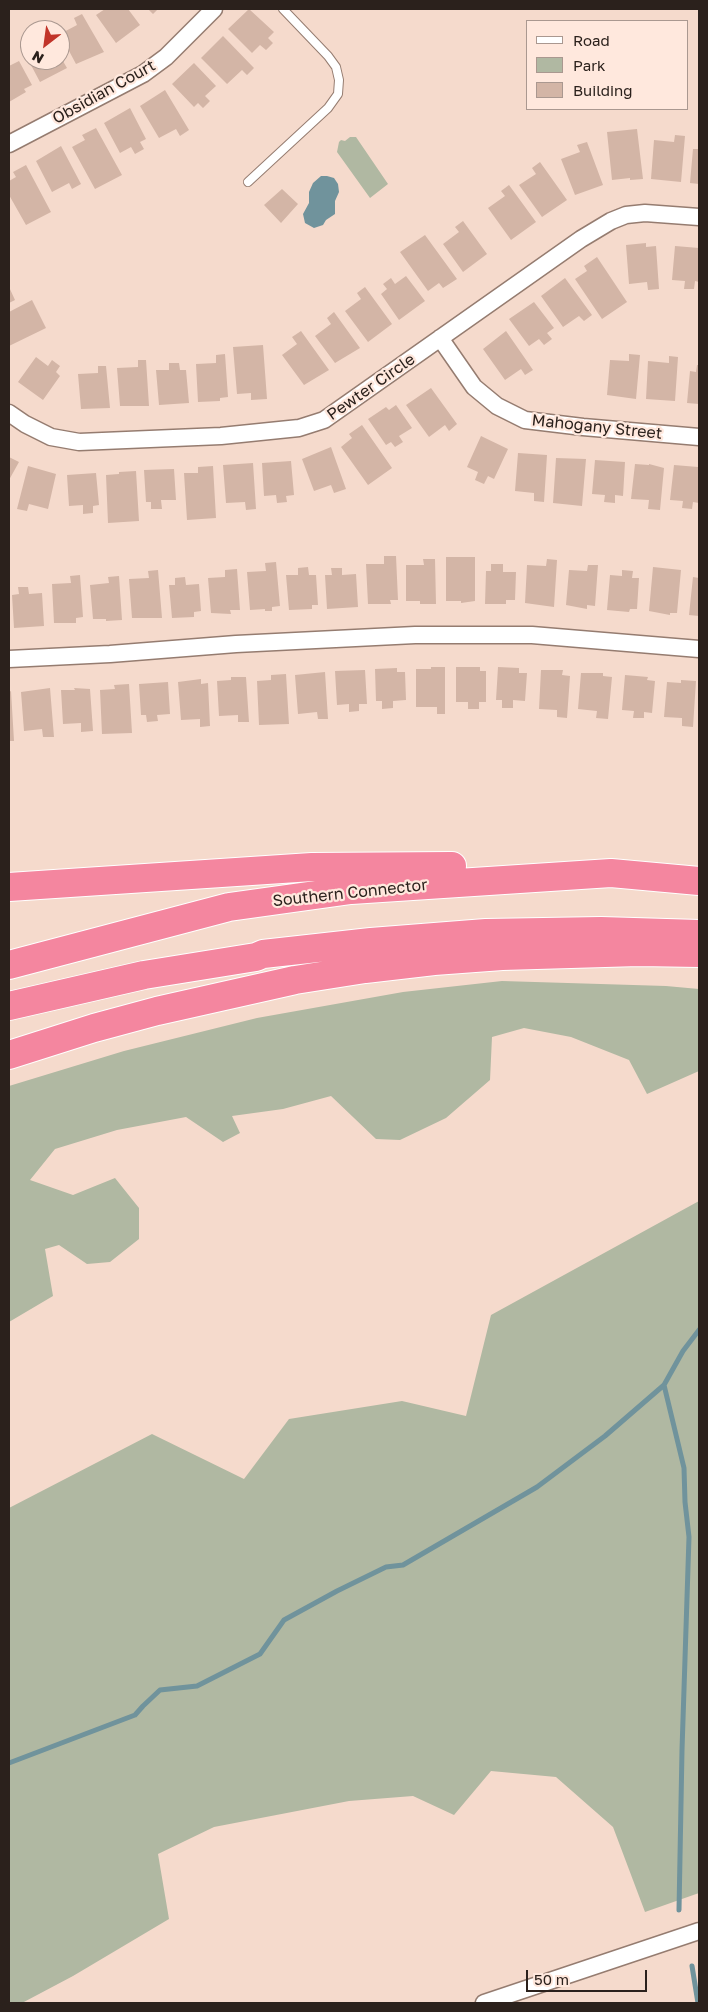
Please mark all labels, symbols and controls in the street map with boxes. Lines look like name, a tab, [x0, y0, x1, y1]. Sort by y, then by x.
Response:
north arrow	[20, 20, 70, 70]
legend	[526, 20, 688, 110]
text: Road	[573, 31, 610, 49]
text: N	[29, 48, 47, 68]
street label: Obsidian Court	[49, 56, 159, 128]
text: Park	[573, 56, 605, 74]
text: Building	[573, 81, 633, 99]
street label: Pewter Circle	[323, 350, 419, 424]
street label: Mahogany Street	[531, 411, 663, 443]
street label: Southern Connector	[272, 875, 428, 911]
scale bar	[528, 1960, 649, 1992]
text: 50 m	[534, 1970, 569, 1988]

